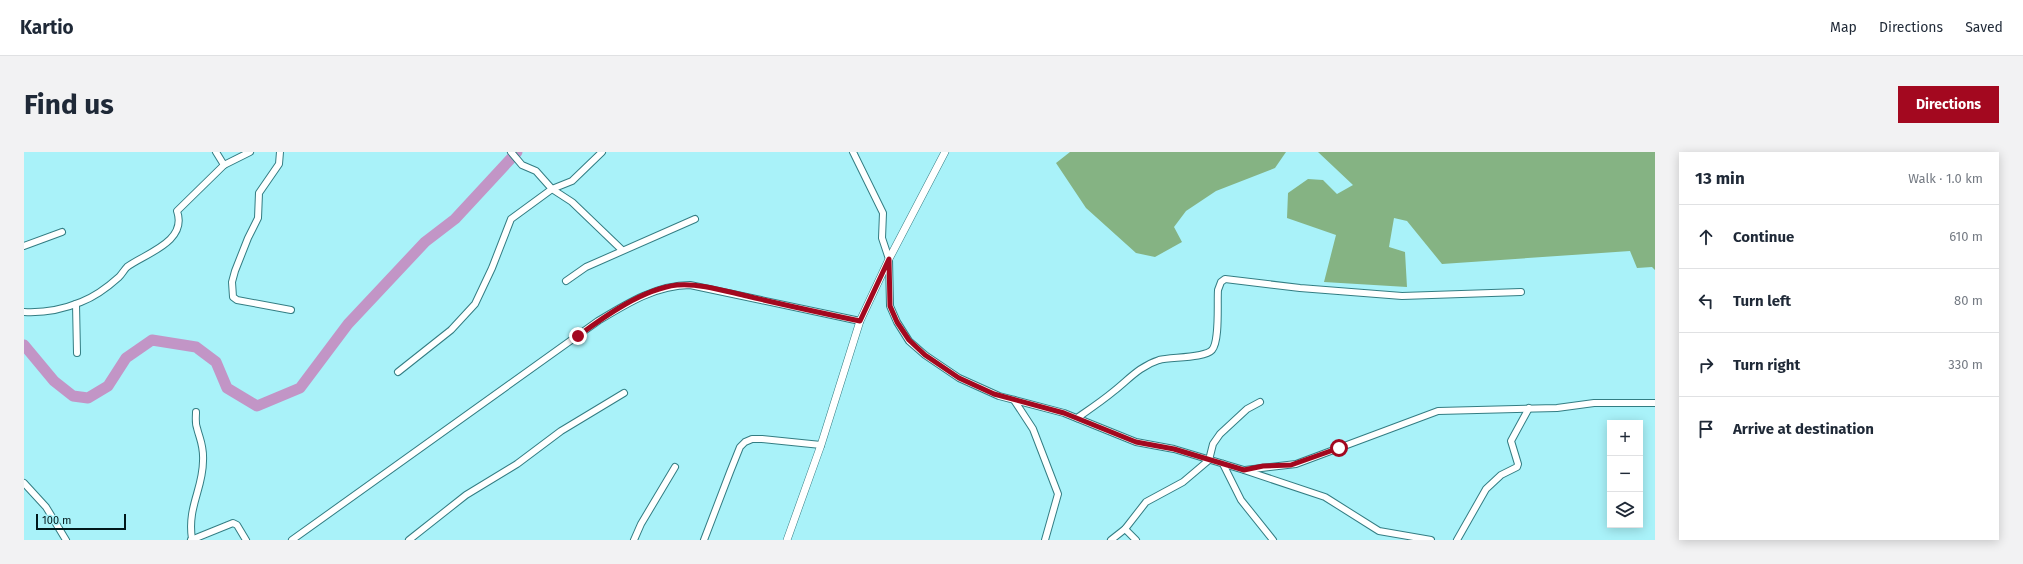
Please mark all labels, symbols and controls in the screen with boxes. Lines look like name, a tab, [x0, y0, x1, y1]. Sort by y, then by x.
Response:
text: Kartio	[20, 16, 74, 39]
text: Map	[1830, 19, 1857, 36]
text: Directions	[1879, 19, 1943, 36]
text: Saved	[1965, 19, 2003, 36]
button: Directions	[1898, 86, 1999, 123]
text: Find us	[24, 88, 114, 121]
text: 13 min	[1695, 168, 1745, 189]
text: Walk · 1.0 km	[1908, 171, 1983, 186]
icon: ahead	[1695, 226, 1717, 248]
text: Continue	[1733, 228, 1794, 246]
text: 610 m	[1949, 229, 1983, 244]
icon: left	[1695, 290, 1717, 312]
text: Turn left	[1733, 292, 1791, 310]
text: 80 m	[1954, 293, 1983, 308]
route end	[569, 327, 587, 345]
icon: right	[1695, 354, 1717, 376]
text: Turn right	[1733, 356, 1800, 374]
text: 330 m	[1948, 357, 1983, 372]
icon: arrive	[1695, 418, 1717, 440]
map controls	[1607, 420, 1643, 528]
button: +	[1607, 420, 1643, 456]
text: Arrive at destination	[1733, 420, 1874, 438]
route start	[1330, 439, 1348, 457]
button: −	[1607, 456, 1643, 492]
button: layers	[1607, 492, 1643, 528]
scale bar	[36, 512, 126, 531]
text: 100 m	[42, 514, 71, 527]

